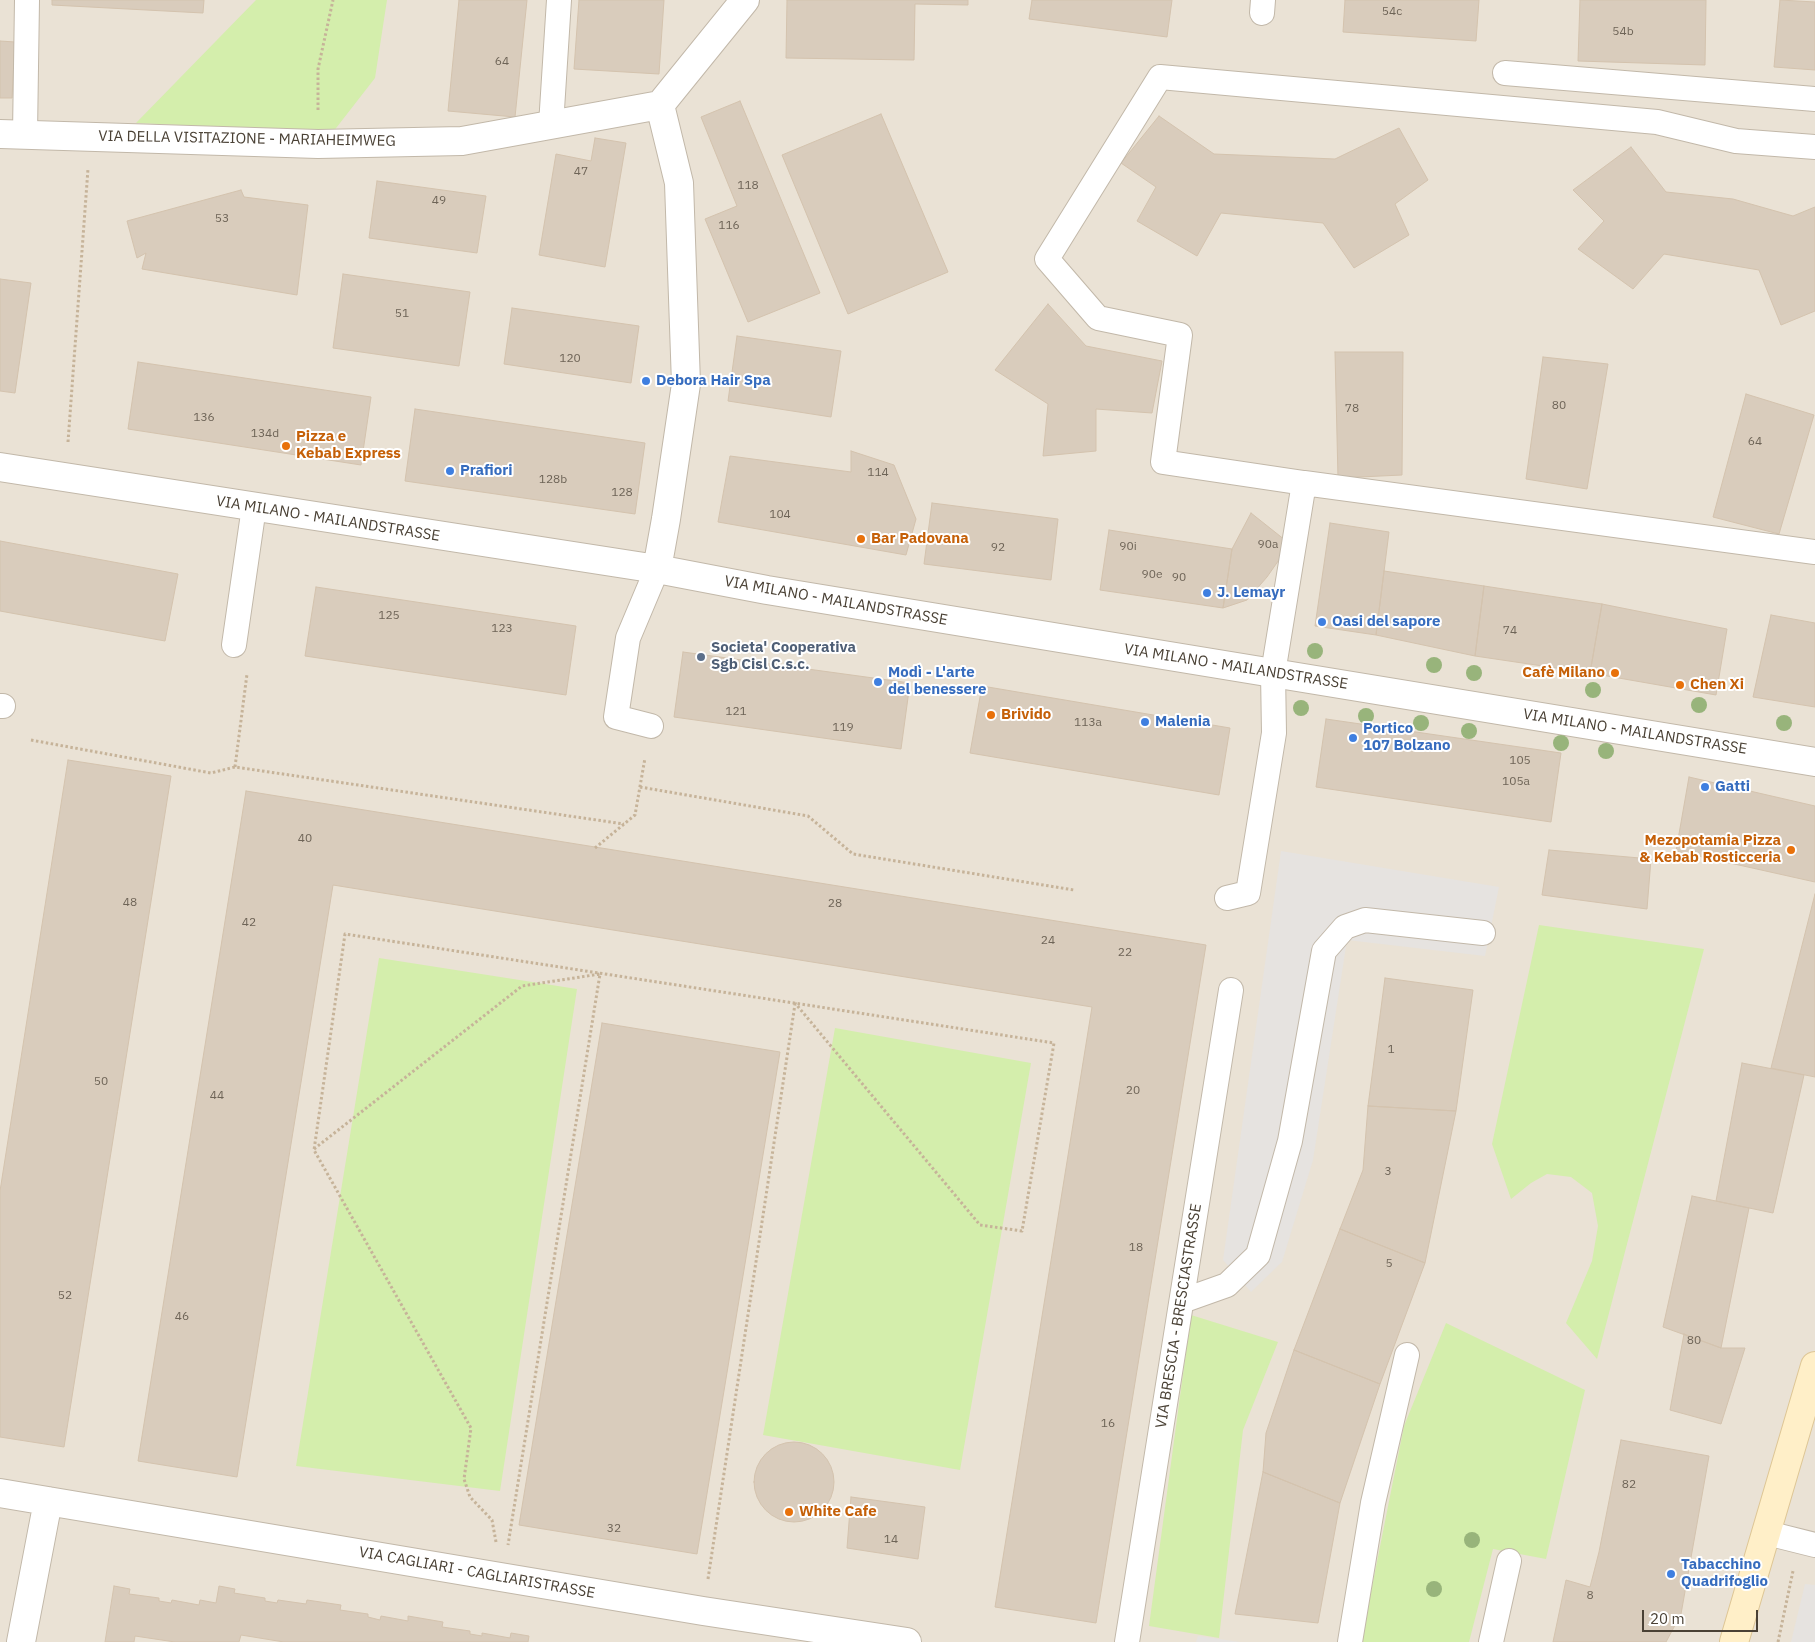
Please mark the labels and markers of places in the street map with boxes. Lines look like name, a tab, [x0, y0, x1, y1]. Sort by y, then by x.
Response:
place label: Debora Hair Spa	[656, 372, 771, 390]
marker: Debora Hair Spa	[640, 375, 652, 387]
place label: Pizza e Kebab Express	[296, 428, 401, 463]
marker: Pizza e Kebab Express	[280, 440, 292, 452]
place label: Prafiori	[460, 462, 513, 480]
marker: Prafiori	[444, 465, 456, 477]
place label: Bar Padovana	[871, 530, 969, 548]
marker: Bar Padovana	[855, 533, 867, 545]
place label: J. Lemayr	[1217, 584, 1285, 602]
marker: J. Lemayr	[1201, 587, 1213, 599]
place label: Oasi del sapore	[1332, 613, 1440, 631]
marker: Oasi del sapore	[1316, 616, 1328, 628]
place label: Societa' Cooperativa Sgb Cisl C.s.c.	[711, 639, 856, 674]
marker: Societa' Cooperativa Sgb Cisl C.s.c.	[695, 651, 707, 663]
place label: Modì - L'arte del benessere	[888, 664, 986, 699]
place label: Cafè Milano	[1522, 664, 1605, 682]
marker: Cafè Milano	[1609, 667, 1621, 679]
marker: Modì - L'arte del benessere	[872, 676, 884, 688]
place label: Chen Xi	[1690, 676, 1744, 694]
marker: Chen Xi	[1674, 679, 1686, 691]
place label: Brivido	[1001, 706, 1051, 724]
marker: Brivido	[985, 709, 997, 721]
place label: Malenia	[1155, 713, 1211, 731]
marker: Malenia	[1139, 716, 1151, 728]
place label: Portico 107 Bolzano	[1363, 720, 1450, 755]
marker: Portico 107 Bolzano	[1347, 732, 1359, 744]
place label: Gatti	[1715, 778, 1750, 796]
marker: Gatti	[1699, 781, 1711, 793]
place label: Mezopotamia Pizza & Kebab Rosticceria	[1639, 832, 1781, 867]
marker: Mezopotamia Pizza & Kebab Rosticceria	[1785, 844, 1797, 856]
place label: White Cafe	[799, 1503, 877, 1521]
marker: White Cafe	[783, 1506, 795, 1518]
place label: Tabacchino Quadrifoglio	[1681, 1556, 1768, 1591]
marker: Tabacchino Quadrifoglio	[1665, 1568, 1677, 1580]

